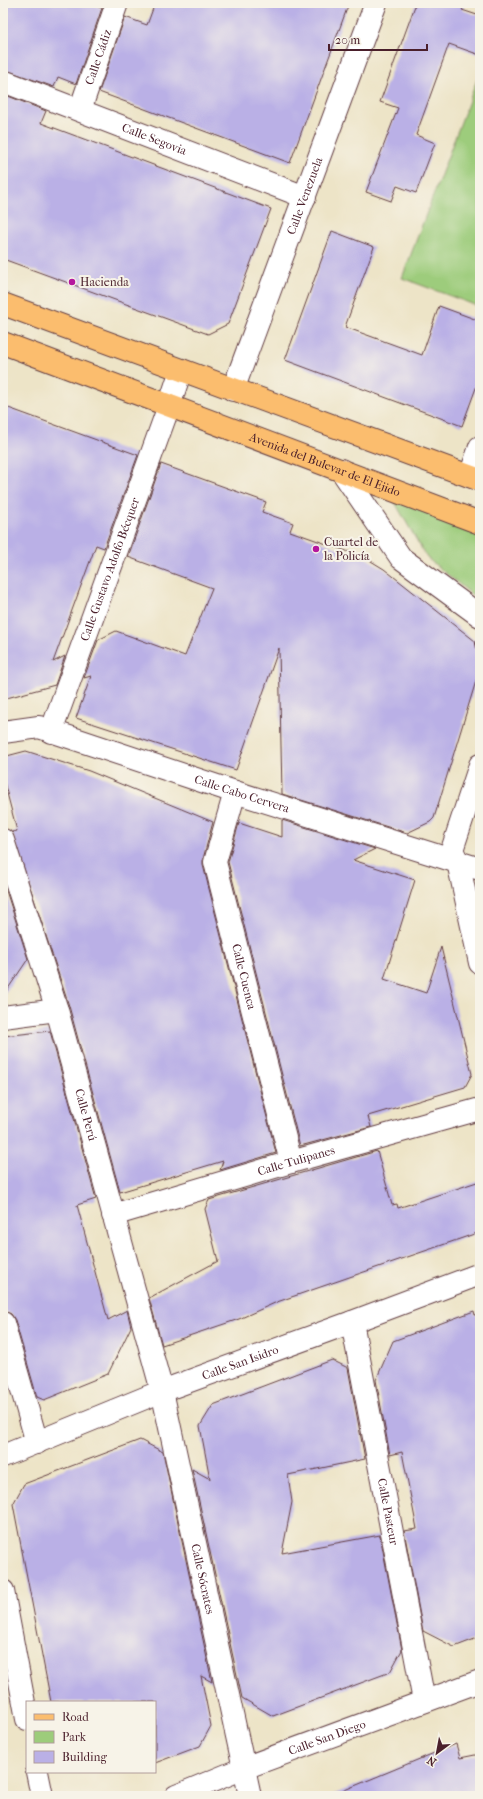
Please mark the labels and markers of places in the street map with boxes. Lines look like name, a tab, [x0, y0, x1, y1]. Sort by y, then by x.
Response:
place label: Hacienda	[80, 275, 129, 289]
marker: Hacienda	[67, 277, 77, 287]
place label: Cuartel de la Policía	[323, 535, 378, 563]
marker: Cuartel de la Policía	[311, 544, 321, 554]

